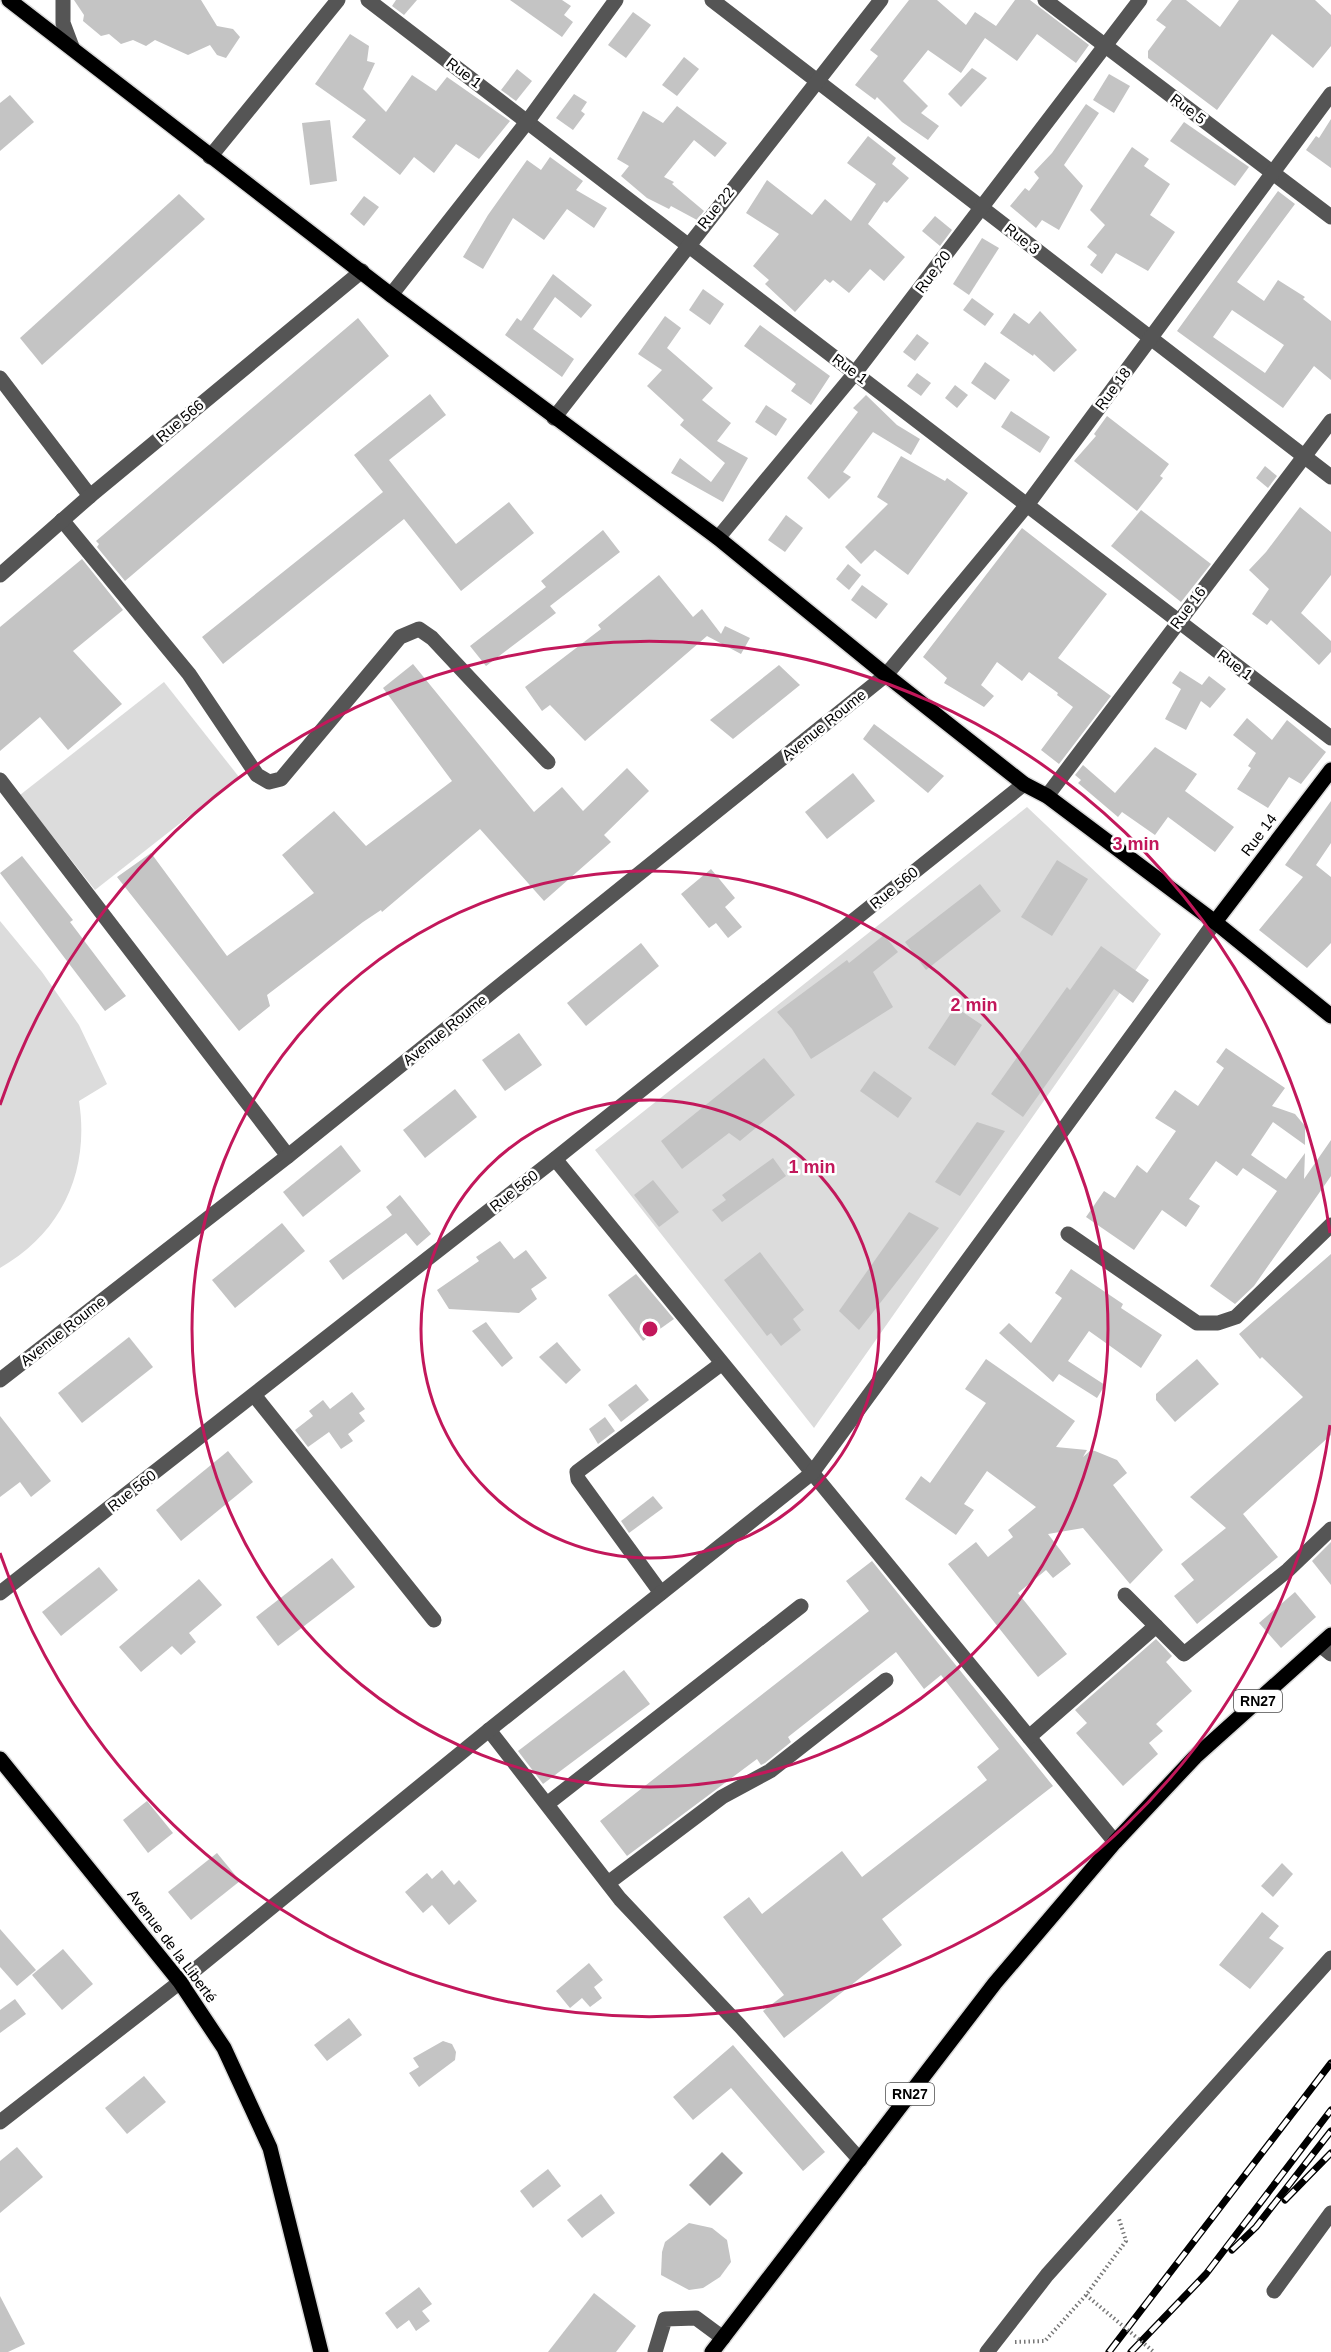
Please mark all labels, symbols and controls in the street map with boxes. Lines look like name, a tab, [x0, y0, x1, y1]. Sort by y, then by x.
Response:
street label: Rue 1	[443, 54, 485, 91]
street label: Rue 5	[1167, 90, 1209, 127]
street label: Rue 22	[694, 184, 737, 232]
street label: Rue 3	[1001, 220, 1043, 258]
street label: Rue 20	[911, 247, 954, 296]
street label: Rue 1	[829, 350, 871, 387]
street label: Rue 18	[1091, 364, 1134, 413]
street label: Rue 566	[152, 396, 207, 445]
street label: Rue 16	[1166, 583, 1209, 632]
street label: Rue 1	[1214, 646, 1256, 683]
street label: Avenue Roume	[778, 686, 869, 764]
street label: Rue 14	[1237, 810, 1280, 859]
text: 3 min	[1112, 834, 1160, 854]
street label: Rue 560	[866, 863, 921, 912]
street label: Avenue Roume	[399, 991, 490, 1069]
text: 2 min	[950, 995, 998, 1015]
text: 1 min	[788, 1157, 836, 1177]
street label: Rue 560	[486, 1166, 541, 1215]
street label: Avenue Roume	[17, 1292, 109, 1369]
centre of rings	[640, 1319, 660, 1339]
street label: Rue 560	[104, 1466, 159, 1515]
road number: RN27	[1234, 1690, 1282, 1712]
street label: Avenue de la Liberté	[124, 1886, 221, 2006]
road number: RN27	[886, 2083, 934, 2105]

